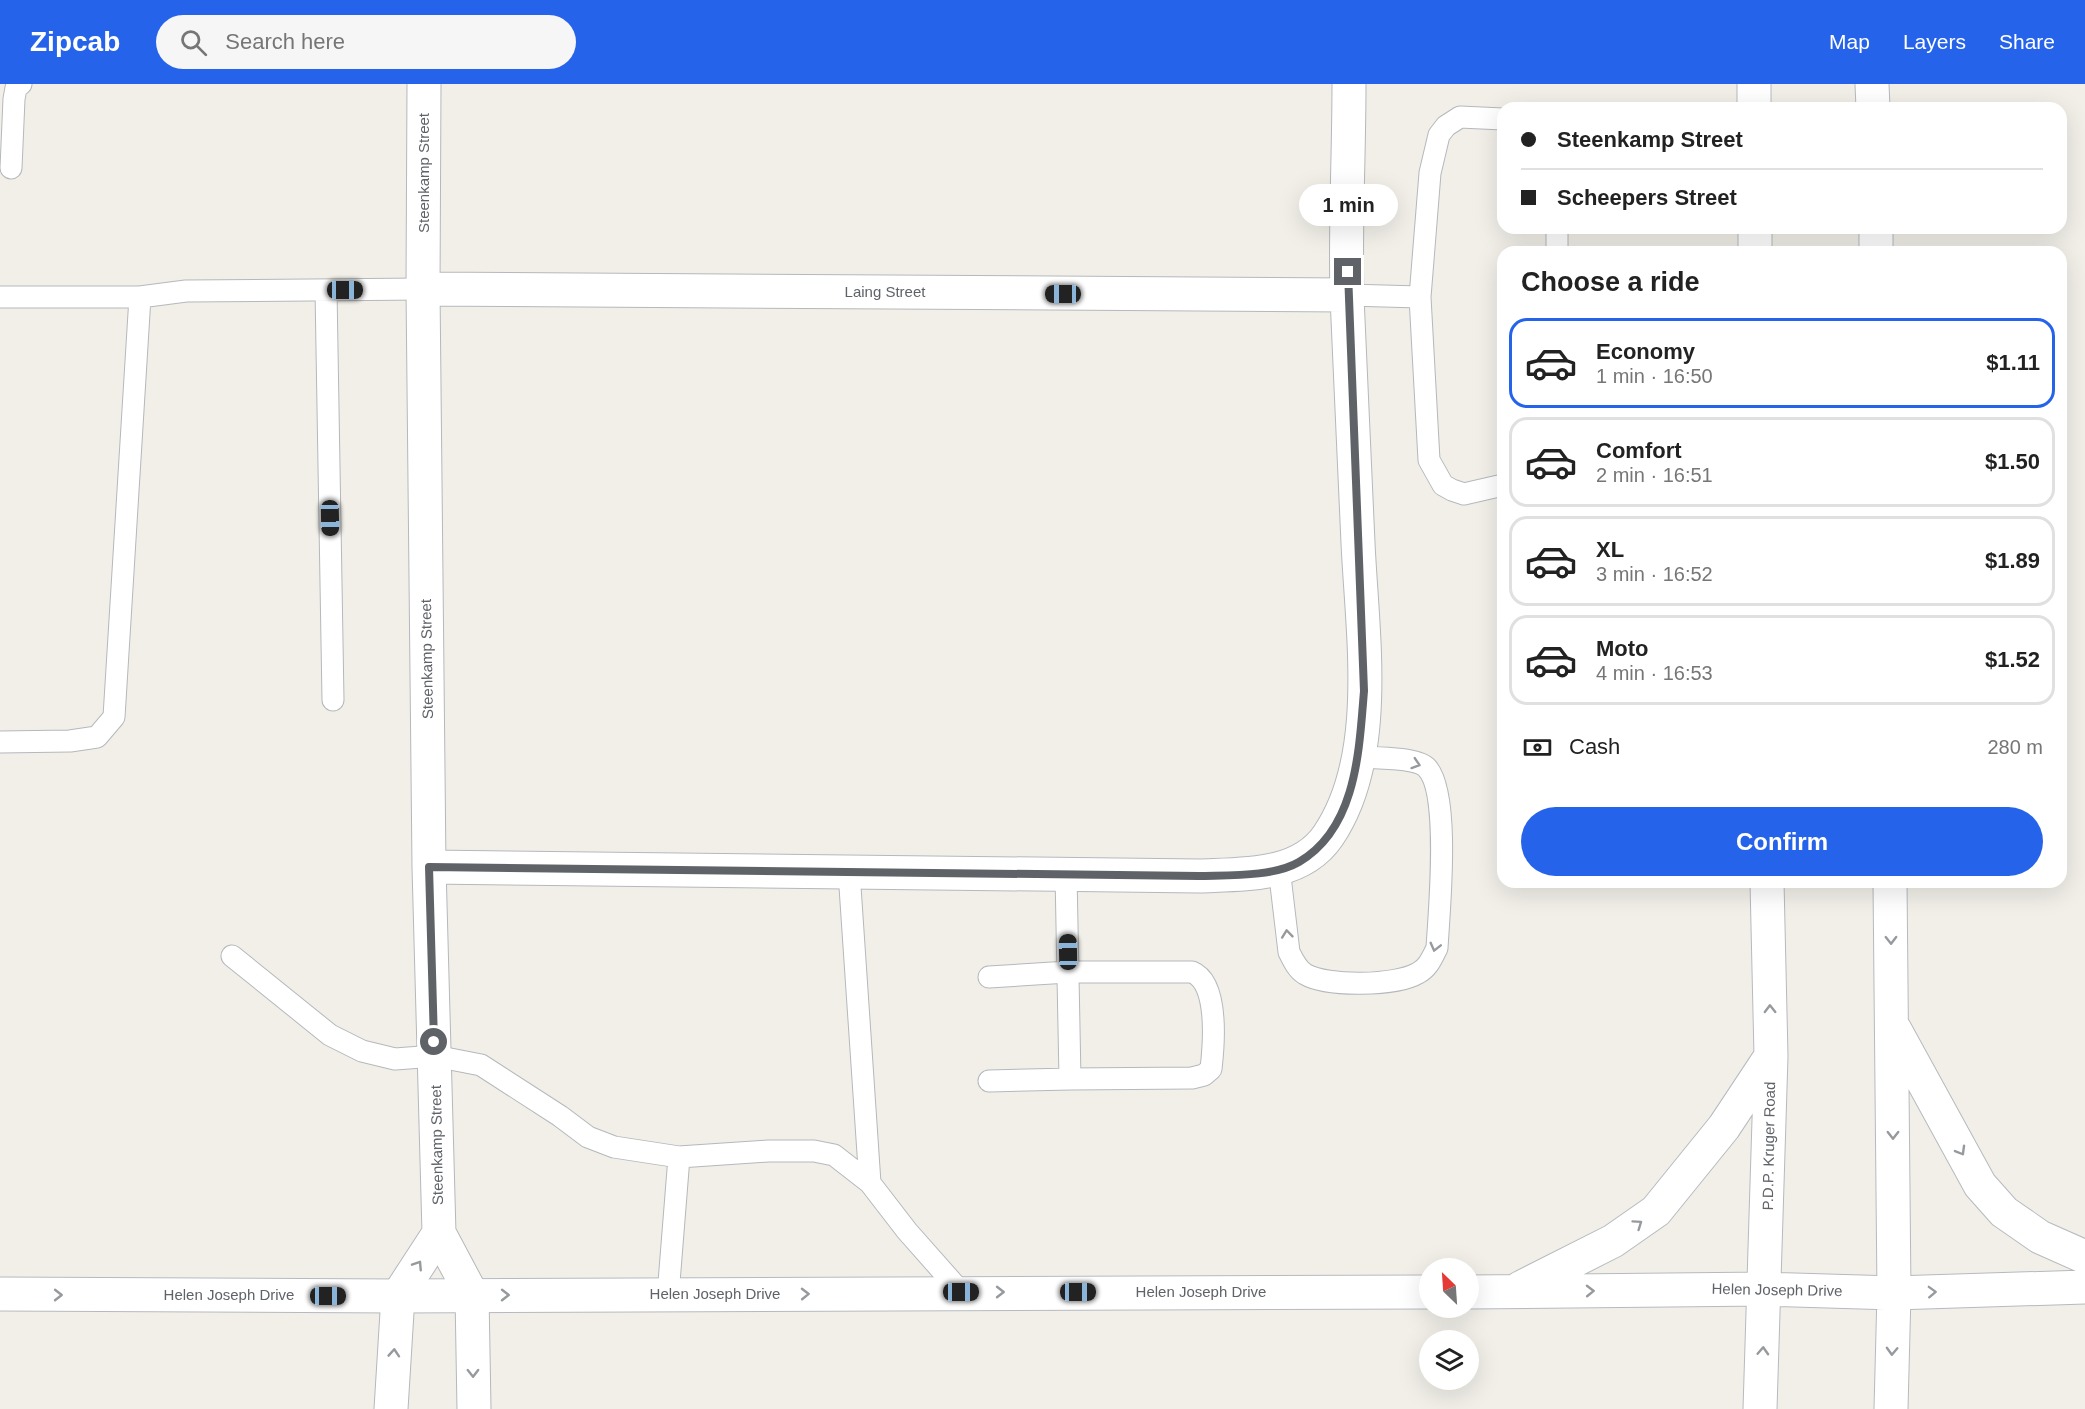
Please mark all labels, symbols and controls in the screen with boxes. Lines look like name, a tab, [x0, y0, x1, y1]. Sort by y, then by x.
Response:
search box	[156, 15, 576, 69]
text: Zipcab	[30, 26, 120, 57]
icon: search	[177, 26, 210, 59]
text: Search here	[225, 29, 345, 54]
text: Map	[1829, 30, 1870, 53]
text: Layers	[1903, 30, 1966, 53]
text: Share	[1999, 30, 2055, 53]
street label: Steenkamp Street	[415, 112, 432, 233]
text: Steenkamp Street	[1557, 127, 1743, 152]
callout: 1 min	[1298, 185, 1398, 227]
text: Scheepers Street	[1557, 185, 1737, 210]
text: 1 min	[1322, 194, 1375, 216]
route end	[1334, 258, 1361, 285]
text: Choose a ride	[1521, 267, 1700, 297]
car	[327, 281, 363, 299]
street label: Laing Street	[845, 283, 926, 300]
car	[1045, 285, 1081, 303]
icon: car	[1524, 336, 1578, 390]
text: Economy	[1596, 339, 1695, 364]
text: $1.11	[1986, 350, 2040, 375]
text: 1 min · 16:50	[1596, 365, 1713, 387]
icon: car	[1524, 435, 1578, 489]
text: Comfort	[1596, 438, 1682, 463]
text: $1.50	[1985, 449, 2040, 474]
text: 2 min · 16:51	[1596, 464, 1713, 486]
car	[321, 500, 339, 536]
icon: car	[1524, 534, 1578, 588]
text: XL	[1596, 537, 1624, 562]
text: $1.89	[1985, 548, 2040, 573]
text: 3 min · 16:52	[1596, 563, 1713, 585]
street label: Steenkamp Street	[417, 598, 436, 719]
icon: car	[1524, 633, 1578, 687]
text: Moto	[1596, 636, 1649, 661]
text: $1.52	[1985, 647, 2040, 672]
text: 4 min · 16:53	[1596, 662, 1713, 684]
icon: cash	[1521, 731, 1554, 764]
text: Cash	[1569, 734, 1620, 759]
text: 280 m	[1987, 736, 2043, 758]
one-way arrow	[1410, 756, 1421, 769]
button: Confirm	[1521, 807, 2043, 876]
one-way arrow	[1281, 929, 1293, 938]
car	[1059, 934, 1077, 970]
one-way arrow	[1885, 936, 1897, 945]
one-way arrow	[1430, 942, 1443, 952]
one-way arrow	[1764, 1004, 1776, 1013]
route start	[420, 1028, 447, 1055]
street label: P.D.P. Kruger Road	[1759, 1082, 1778, 1210]
street label: Steenkamp Street	[427, 1084, 446, 1205]
one-way arrow	[1887, 1131, 1899, 1140]
one-way arrow	[1953, 1145, 1965, 1155]
one-way arrow	[1631, 1220, 1642, 1231]
north arrow	[1419, 1258, 1479, 1318]
map controls	[1419, 1258, 1479, 1390]
one-way arrow	[411, 1261, 423, 1271]
street label: Helen Joseph Drive	[1711, 1280, 1843, 1299]
car	[943, 1283, 979, 1301]
car	[1060, 1283, 1096, 1301]
street label: Helen Joseph Drive	[1136, 1283, 1266, 1300]
street label: Helen Joseph Drive	[650, 1285, 780, 1302]
one-way arrow	[1585, 1285, 1594, 1297]
one-way arrow	[1927, 1285, 1936, 1298]
street label: Helen Joseph Drive	[164, 1286, 294, 1303]
one-way arrow	[996, 1286, 1005, 1298]
car	[310, 1287, 346, 1305]
one-way arrow	[801, 1287, 810, 1300]
one-way arrow	[54, 1289, 63, 1301]
one-way arrow	[501, 1289, 510, 1301]
button: layers	[1419, 1330, 1479, 1390]
one-way arrow	[1756, 1346, 1769, 1355]
one-way arrow	[1886, 1347, 1899, 1356]
one-way arrow	[388, 1348, 401, 1357]
one-way arrow	[467, 1369, 479, 1378]

